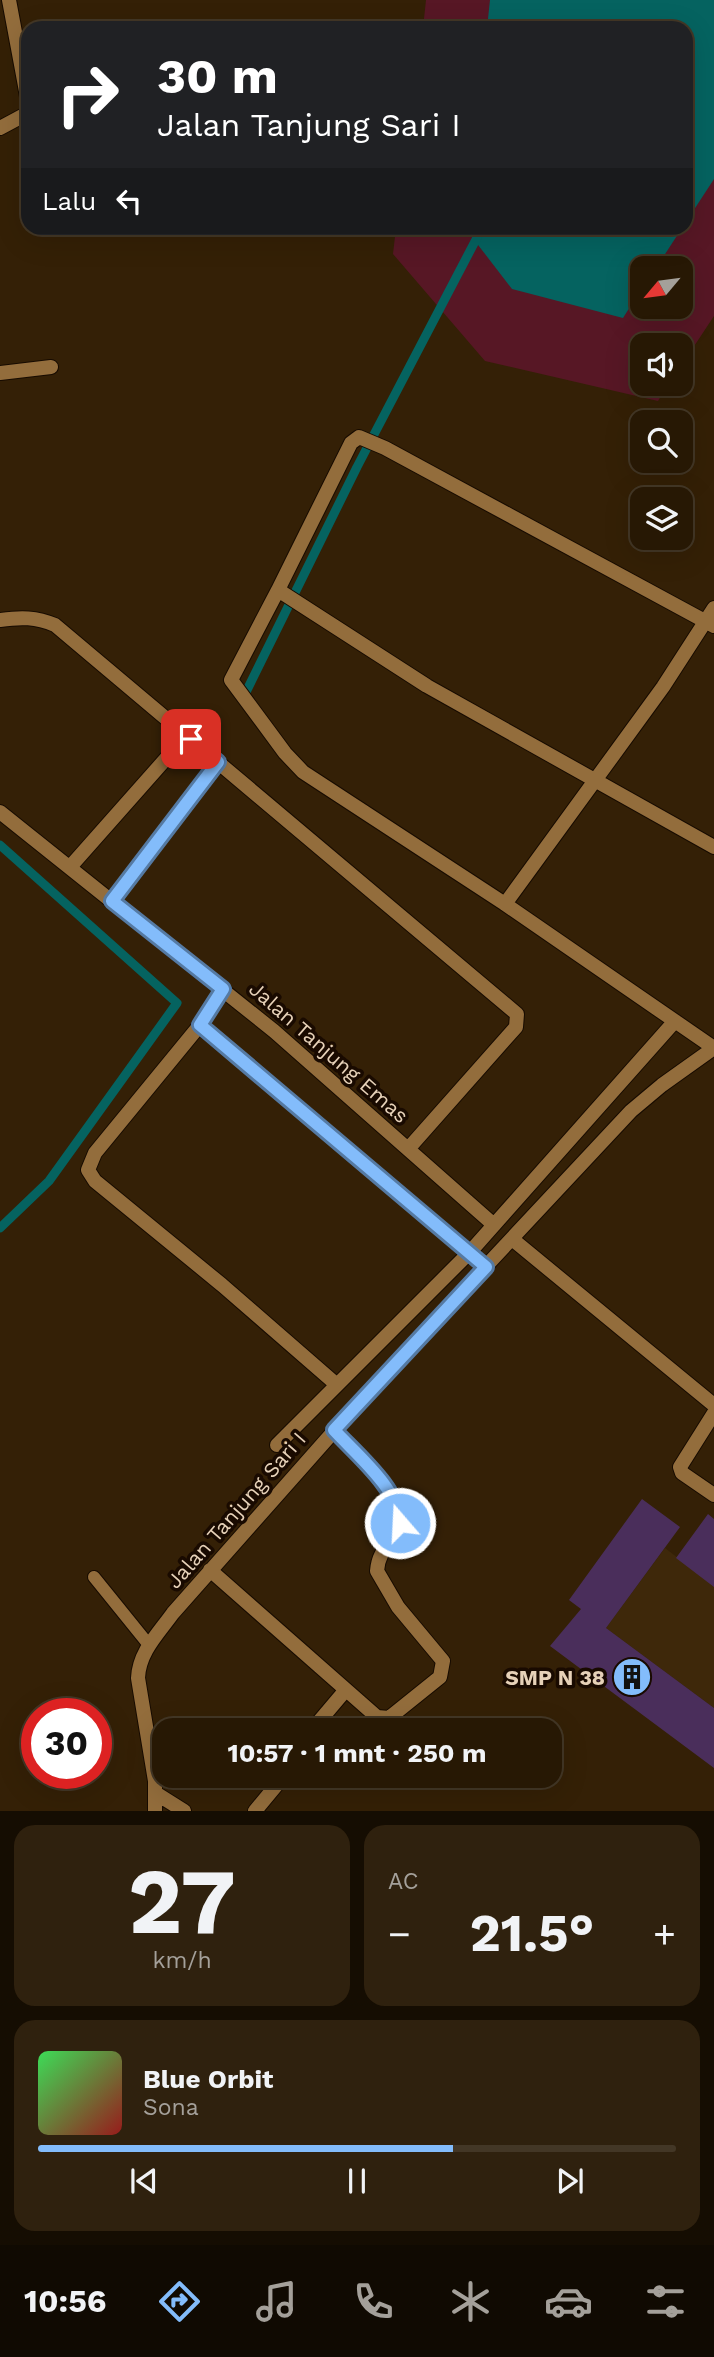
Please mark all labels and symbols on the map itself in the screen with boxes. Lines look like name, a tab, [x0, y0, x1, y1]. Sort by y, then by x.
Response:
north arrow	[630, 256, 693, 318]
pin	[161, 709, 221, 769]
street label: Jalan Tanjung Emas	[244, 976, 414, 1128]
street label: Jalan Tanjung Sari I	[161, 1427, 311, 1593]
position arrow	[363, 1486, 437, 1560]
building icon: SMP N 38	[611, 1656, 653, 1698]
place label: SMP N 38	[505, 1665, 605, 1690]
speed limit sign: 30	[21, 1698, 112, 1789]

